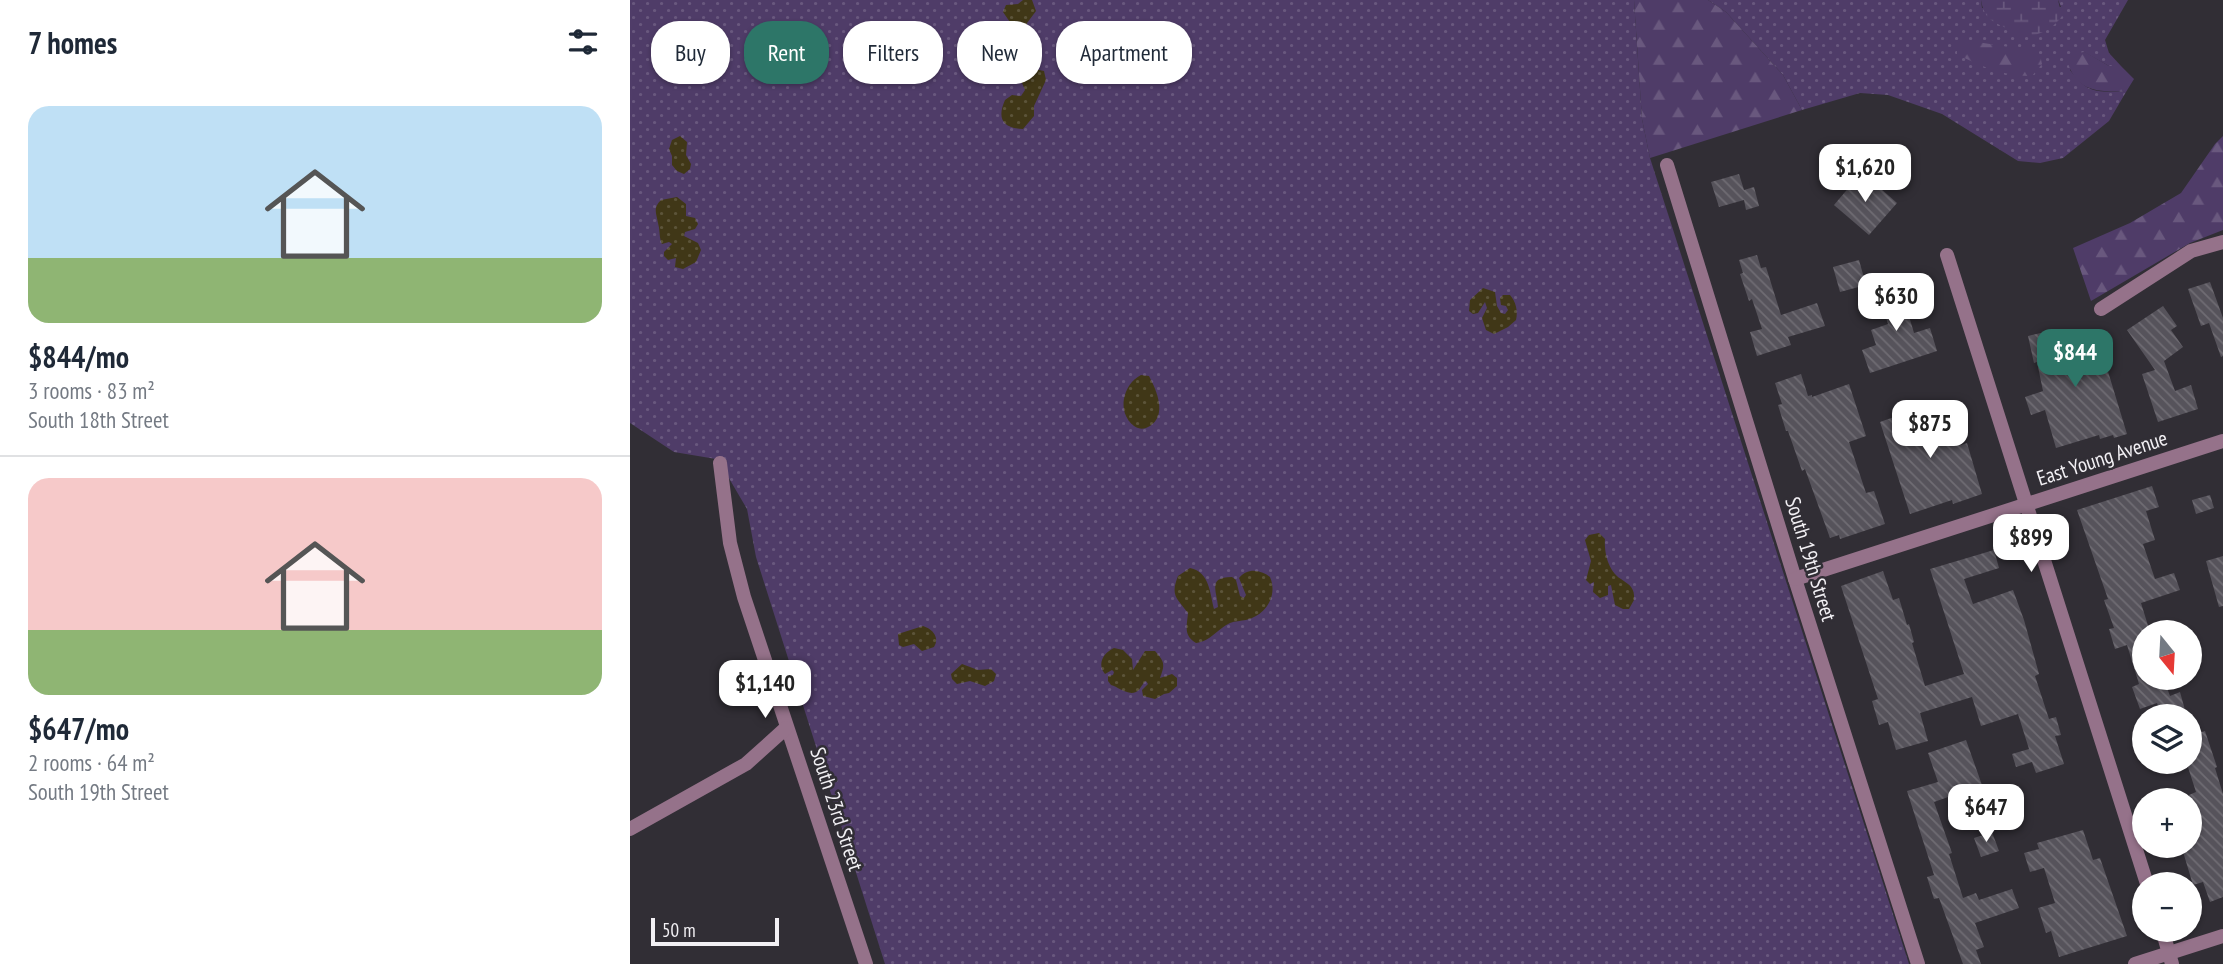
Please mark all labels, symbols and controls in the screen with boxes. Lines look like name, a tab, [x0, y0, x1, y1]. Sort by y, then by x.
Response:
chip: Buy	[651, 21, 730, 84]
chip: Rent	[744, 21, 829, 84]
chip: Filters	[843, 21, 943, 84]
chip: New	[957, 21, 1042, 84]
chip: Apartment	[1056, 21, 1192, 84]
text: 7 homes	[28, 23, 117, 62]
icon: filters	[564, 23, 602, 61]
pin: $1,620	[1808, 144, 1922, 204]
icon: home	[252, 151, 378, 277]
text: $1,620	[1835, 152, 1895, 181]
pin: $630	[1855, 274, 1937, 333]
text: $630	[1874, 281, 1918, 310]
pin: $844	[2034, 330, 2116, 389]
text: $844/mo	[28, 337, 129, 376]
text: $844	[2053, 337, 2097, 366]
text: 3 rooms · 83 m²	[28, 376, 155, 405]
pin: $875	[1889, 400, 1971, 460]
text: South 18th Street	[28, 405, 169, 434]
text: $875	[1908, 408, 1952, 437]
street label: East Young Avenue	[2033, 424, 2171, 492]
street label: South 19th Street	[1779, 494, 1843, 625]
pin: $899	[1990, 514, 2072, 574]
text: $899	[2009, 522, 2053, 551]
icon: home	[252, 523, 378, 649]
north arrow	[2132, 620, 2202, 690]
map controls	[2132, 620, 2202, 942]
pin: $1,140	[708, 660, 822, 720]
text: $1,140	[735, 668, 795, 697]
button: layers	[2132, 704, 2202, 774]
text: $647/mo	[28, 709, 129, 748]
street label: South 23rd Street	[804, 744, 870, 874]
text: 2 rooms · 64 m²	[28, 748, 155, 777]
text: South 19th Street	[28, 777, 169, 806]
pin: $647	[1945, 784, 2027, 844]
button: +	[2132, 788, 2202, 858]
text: $647	[1964, 792, 2008, 821]
button: −	[2132, 872, 2202, 942]
scale bar	[651, 915, 779, 947]
text: 50 m	[662, 918, 696, 942]

